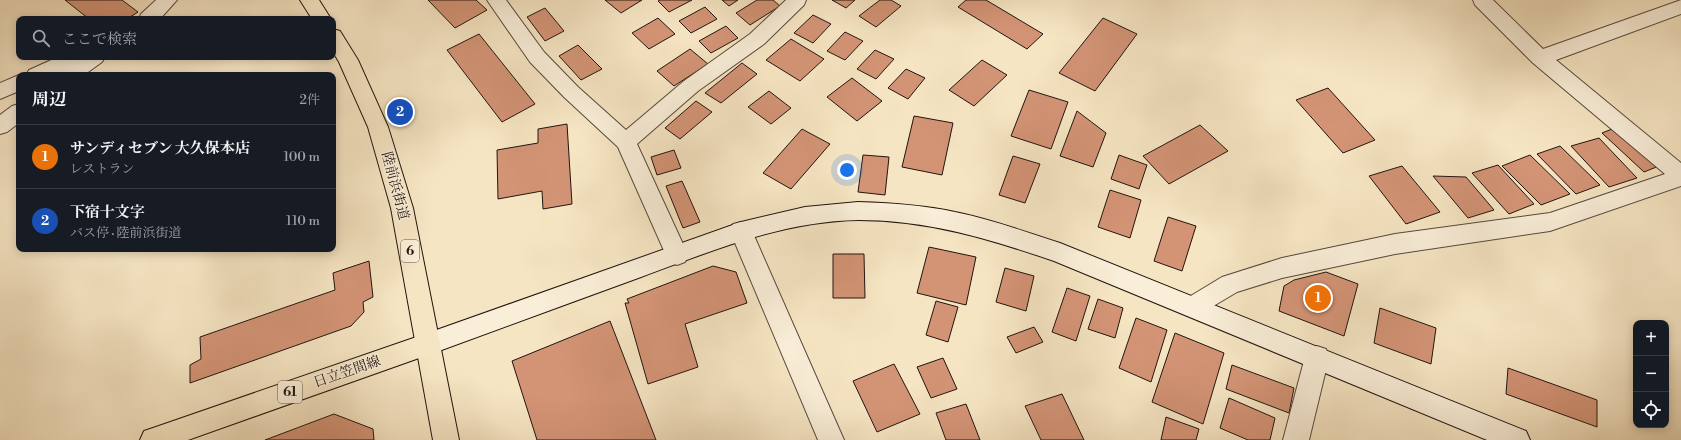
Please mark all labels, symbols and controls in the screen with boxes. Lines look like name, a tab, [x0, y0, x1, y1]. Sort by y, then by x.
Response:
search box	[16, 16, 336, 60]
icon: search	[30, 27, 52, 49]
text: ここで検索	[62, 30, 137, 49]
text: 周辺	[32, 89, 66, 111]
text: 2件	[300, 92, 320, 108]
pin: 2	[387, 97, 413, 127]
text: サンディセブン 大久保本店	[70, 139, 250, 158]
text: 1	[42, 149, 48, 165]
text: 100 m	[284, 149, 320, 165]
street label: 陸前浜街道	[377, 150, 413, 222]
your location	[837, 160, 857, 180]
text: レストラン	[70, 161, 135, 177]
text: 下宿十文字	[70, 203, 145, 222]
text: 2	[41, 213, 49, 229]
text: 110 m	[286, 213, 320, 229]
text: バス停 · 陸前浜街道	[70, 225, 182, 241]
road number: 6	[401, 240, 419, 262]
pin: 1	[1305, 283, 1331, 313]
map controls	[1633, 320, 1669, 428]
button: +	[1633, 320, 1669, 356]
street label: 日立笠間線	[311, 352, 383, 392]
button: −	[1633, 356, 1669, 392]
road number: 61	[278, 381, 302, 403]
button: locate	[1633, 392, 1669, 428]

